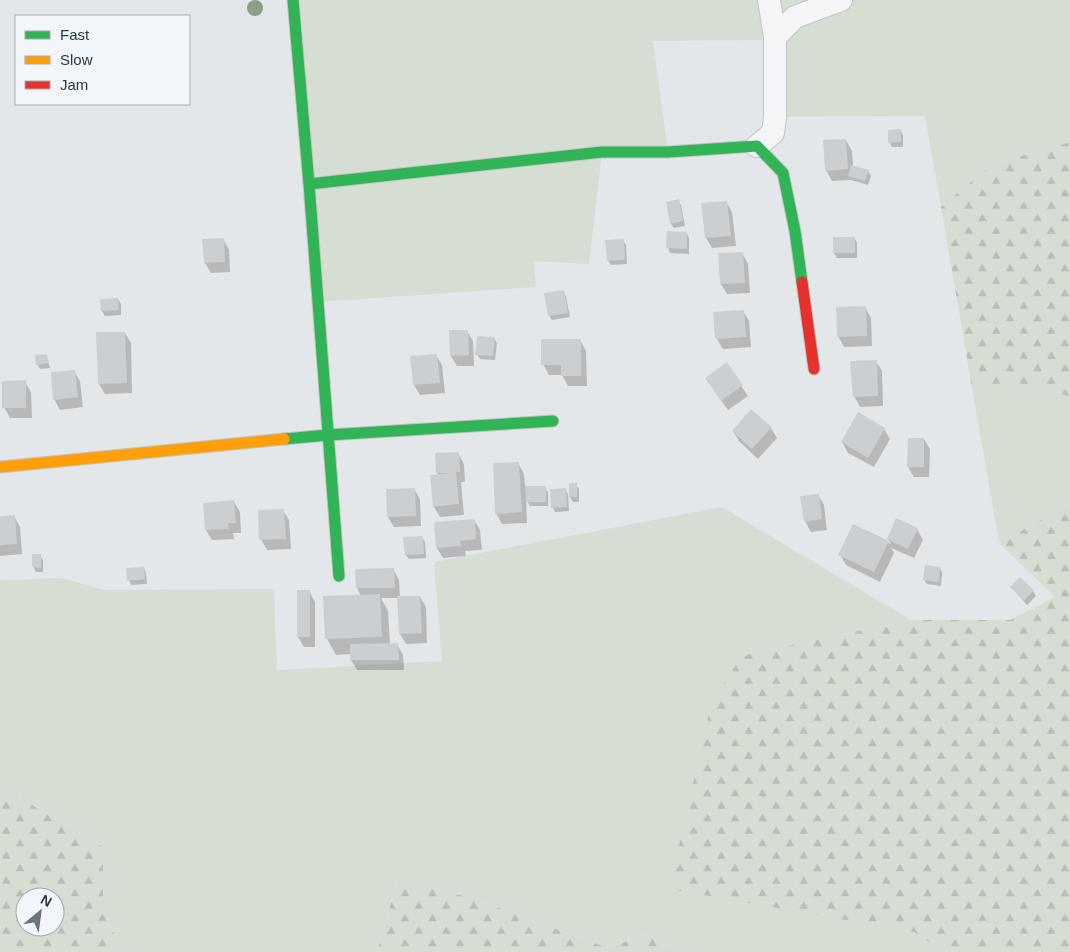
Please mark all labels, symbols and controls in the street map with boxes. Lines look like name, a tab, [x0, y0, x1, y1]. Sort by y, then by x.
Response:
legend	[15, 15, 190, 105]
text: Fast	[60, 26, 90, 43]
text: Slow	[60, 51, 93, 68]
text: Jam	[60, 76, 88, 93]
north arrow	[15, 887, 65, 937]
text: N	[38, 891, 55, 910]

